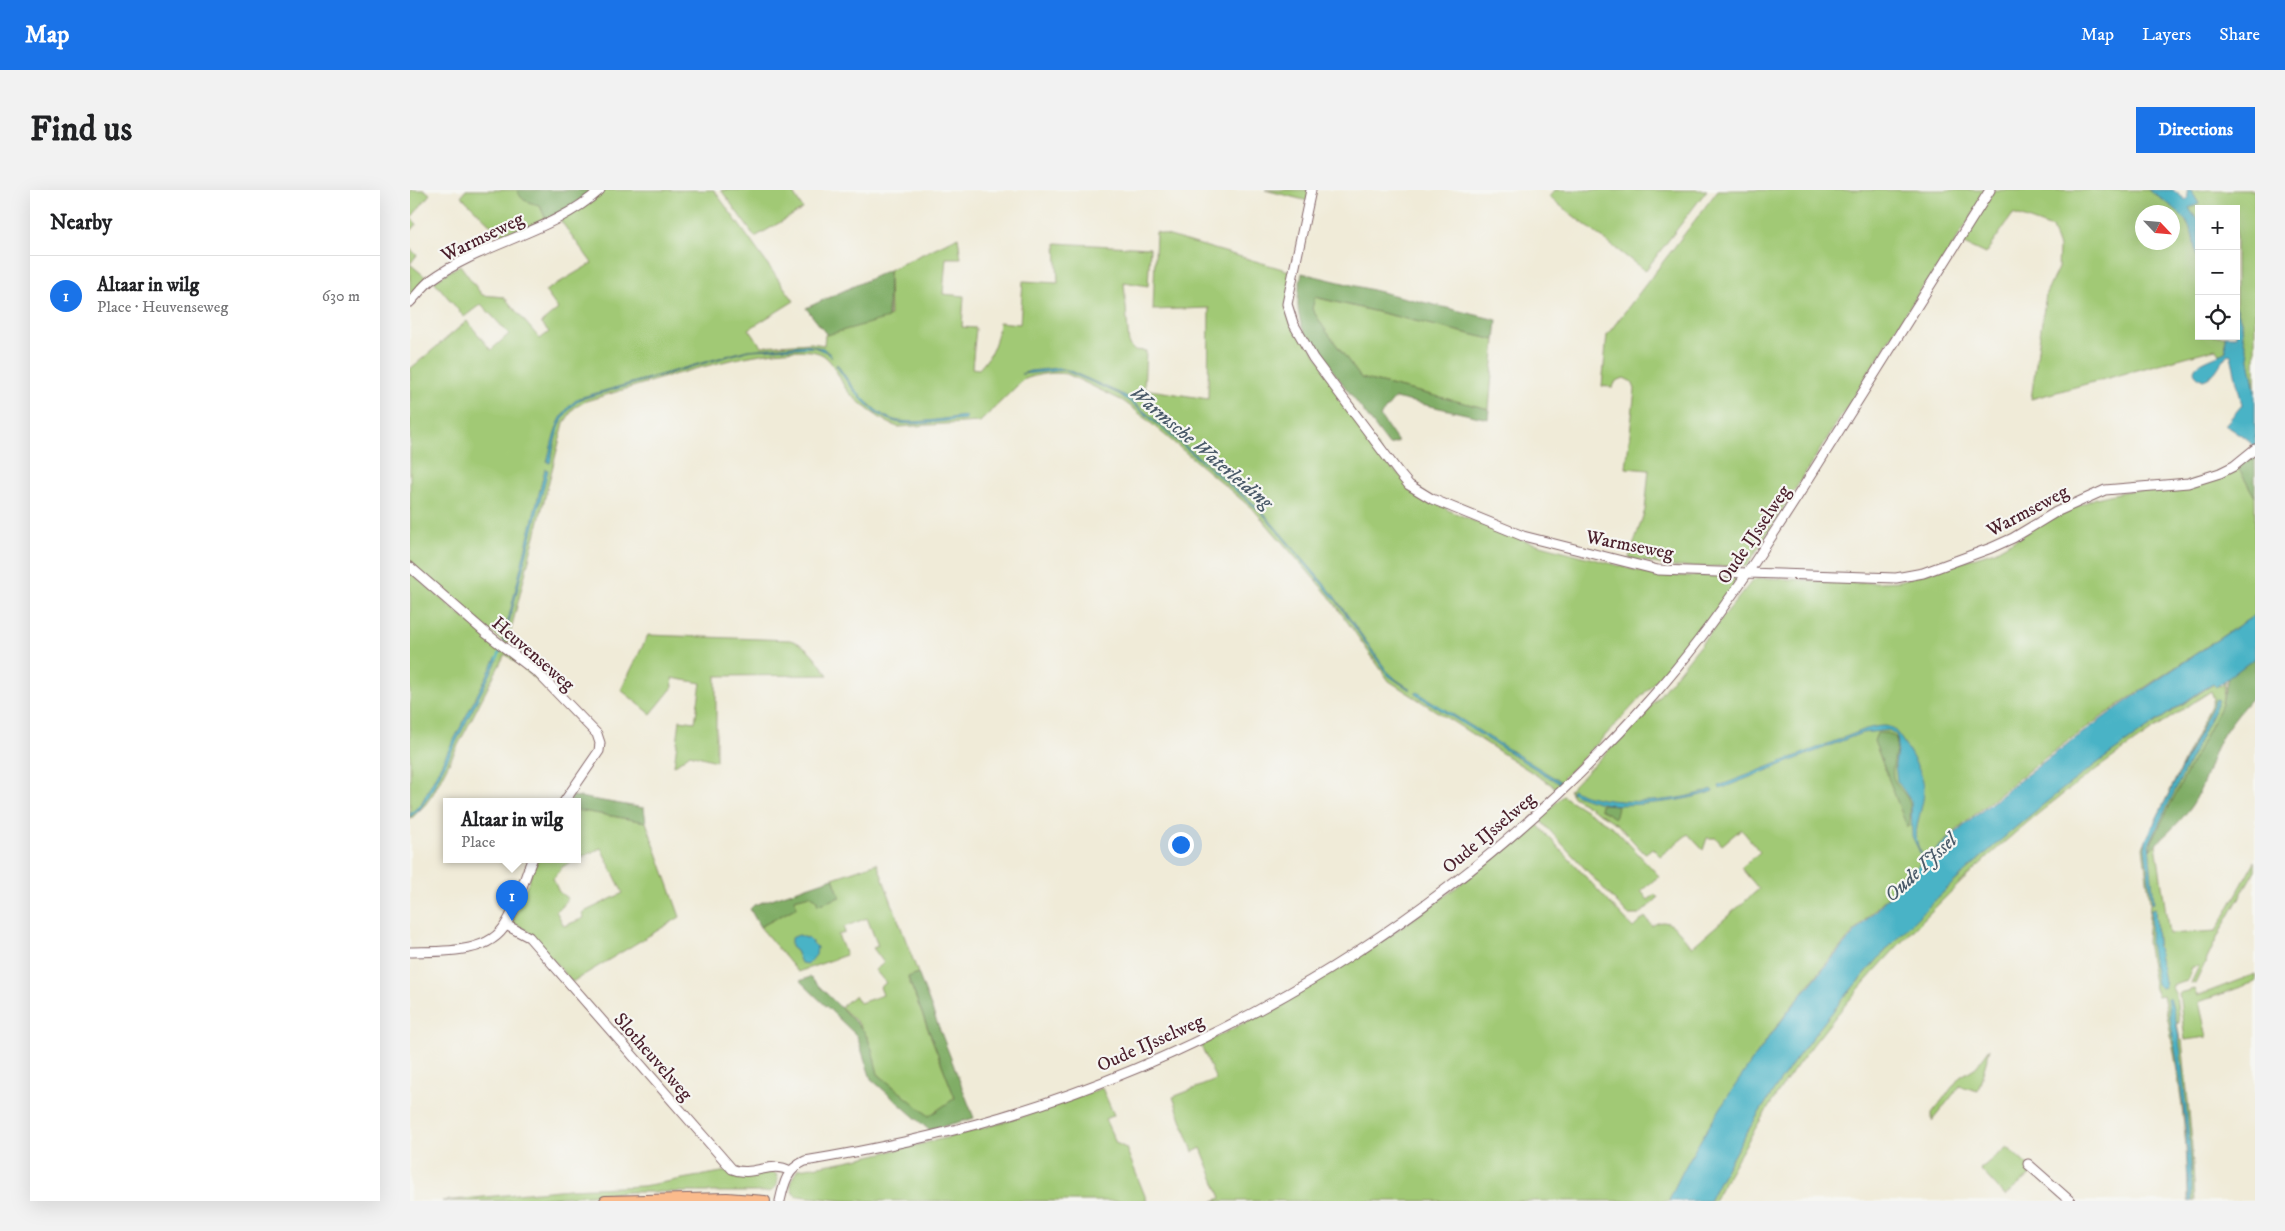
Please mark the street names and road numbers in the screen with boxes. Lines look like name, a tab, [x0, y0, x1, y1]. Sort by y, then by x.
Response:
street label: Warmseweg	[437, 207, 528, 268]
street label: Oude IJsselweg	[1713, 480, 1796, 589]
street label: Warmseweg	[1982, 480, 2073, 543]
street label: Warmseweg	[1583, 525, 1676, 565]
street label: Heuvenseweg	[487, 612, 580, 697]
street label: Oude IJsselweg	[1438, 787, 1541, 879]
street label: Slotheuvelweg	[608, 1008, 698, 1106]
street label: Oude IJsselweg	[1094, 1009, 1208, 1077]

